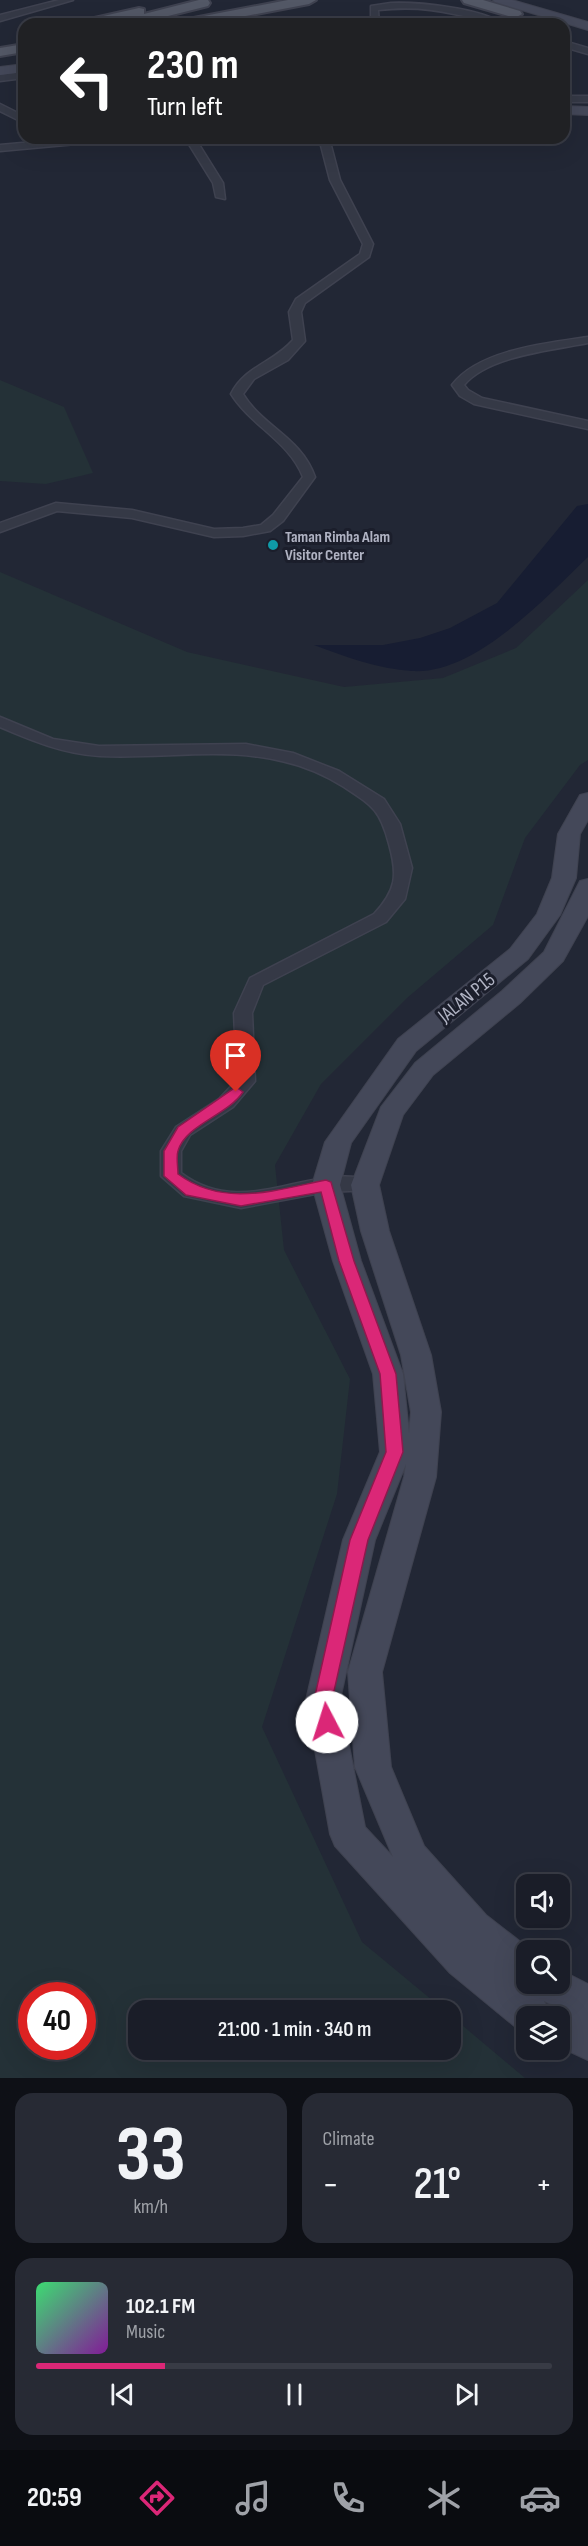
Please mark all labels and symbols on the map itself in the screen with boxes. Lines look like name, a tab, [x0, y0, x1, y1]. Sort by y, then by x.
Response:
place label: Taman Rimba Alam Visitor Center	[285, 528, 390, 565]
marker: Taman Rimba Alam Visitor Center	[266, 538, 280, 552]
street label: JALAN P15	[433, 968, 500, 1029]
pin	[210, 1030, 261, 1092]
position arrow	[295, 1690, 359, 1754]
speed limit sign: 40	[18, 1982, 96, 2060]

